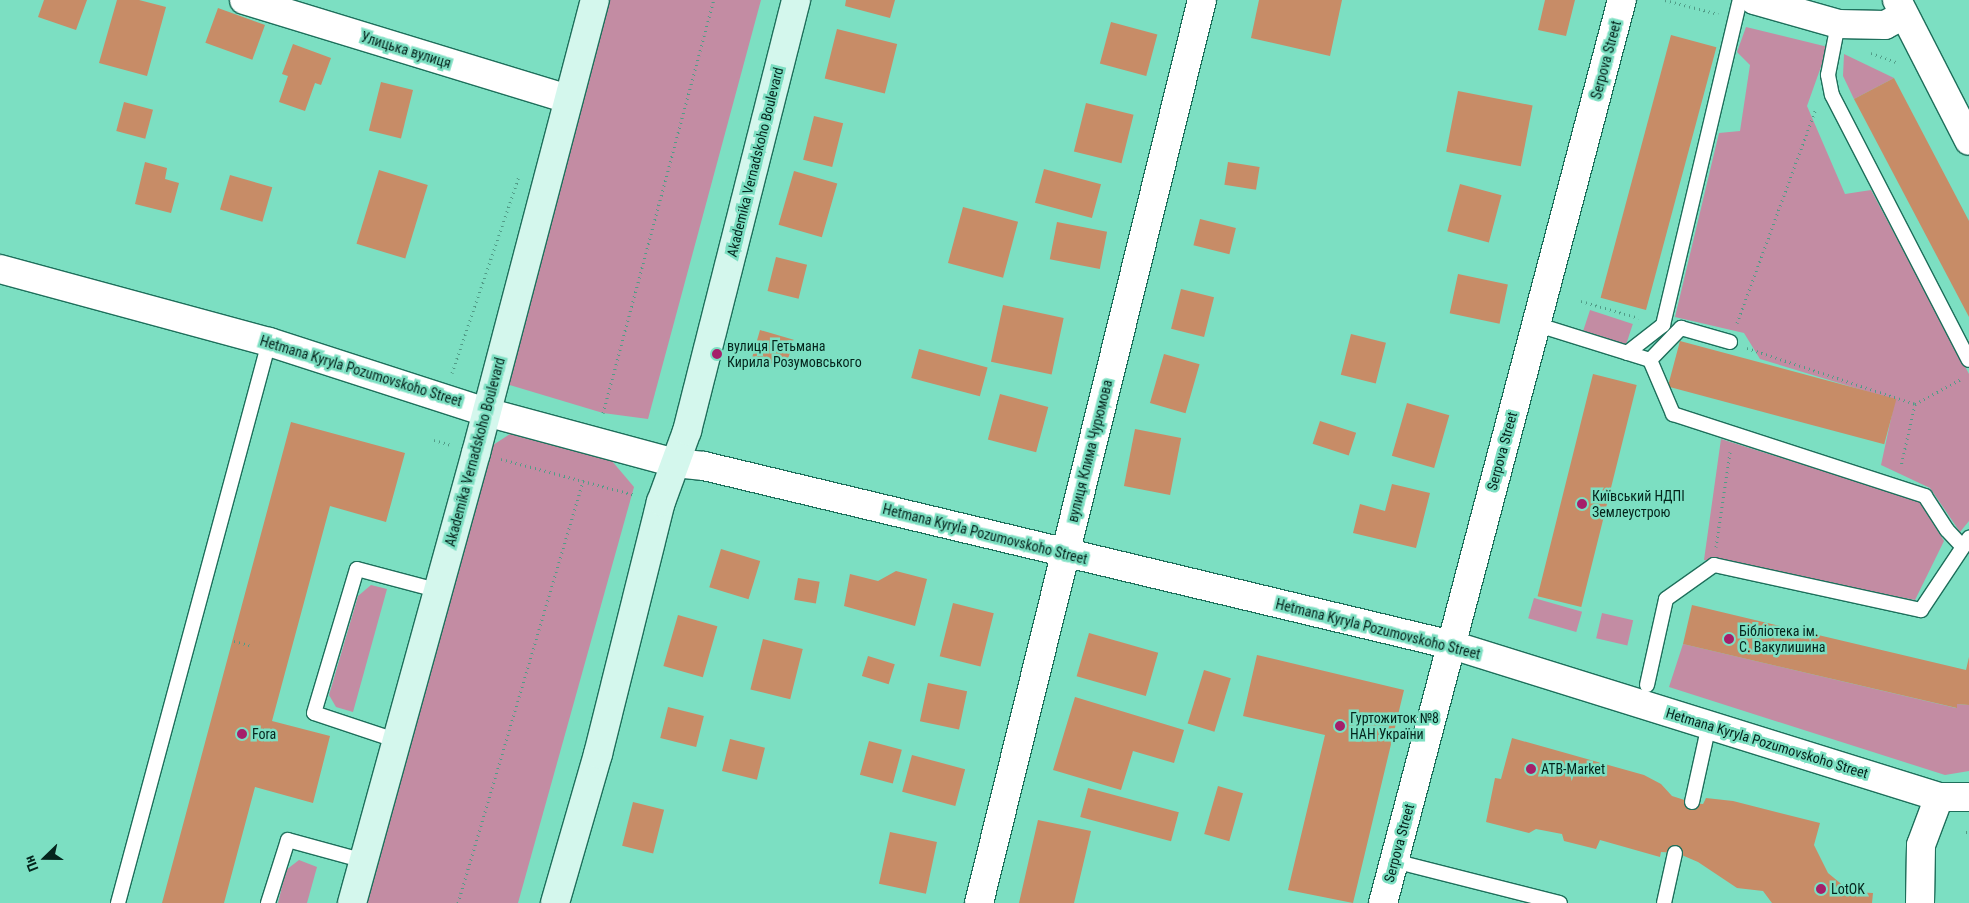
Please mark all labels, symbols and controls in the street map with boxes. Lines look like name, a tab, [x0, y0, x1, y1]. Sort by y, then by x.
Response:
street label: Serpova Street	[1587, 19, 1625, 101]
street label: Улицька вулиця	[359, 28, 453, 72]
street label: Akademika Vernadskoho Boulevard	[723, 65, 787, 259]
street label: Hetmana Kyryla Pozumovskoho Street	[258, 332, 464, 410]
place label: вулиця Гетьмана Кирила Розумовського	[727, 338, 862, 371]
marker: вулиця Гетьмана Кирила Розумовського	[711, 348, 723, 360]
street label: Akademika Vernadskoho Boulevard	[442, 356, 508, 548]
street label: вулиця Клима Чурюмова	[1064, 378, 1116, 524]
street label: Serpova Street	[1483, 410, 1521, 492]
place label: Київський НДПІ Землеустрою	[1592, 488, 1685, 520]
marker: Київський НДПІ Землеустрою	[1576, 498, 1588, 510]
street label: Hetmana Kyryla Pozumovskoho Street	[881, 500, 1089, 568]
street label: Hetmana Kyryla Pozumovskoho Street	[1274, 595, 1482, 663]
place label: Бібліотека ім. С. Вакулишина	[1739, 623, 1826, 656]
marker: Бібліотека ім. С. Вакулишина	[1723, 633, 1735, 645]
street label: Hetmana Kyryla Pozumovskoho Street	[1664, 704, 1870, 782]
place label: Гуртожиток №8 НАН України	[1350, 710, 1439, 742]
marker: Гуртожиток №8 НАН України	[1334, 720, 1346, 732]
place label: Fora	[252, 726, 276, 742]
marker: Fora	[236, 728, 248, 740]
place label: ATB-Market	[1541, 761, 1605, 777]
marker: ATB-Market	[1525, 763, 1537, 775]
street label: Serpova Street	[1380, 802, 1418, 884]
north arrow	[20, 833, 70, 883]
text: Пн	[21, 853, 41, 874]
place label: LotOK	[1831, 881, 1865, 897]
marker: LotOK	[1815, 883, 1827, 895]

